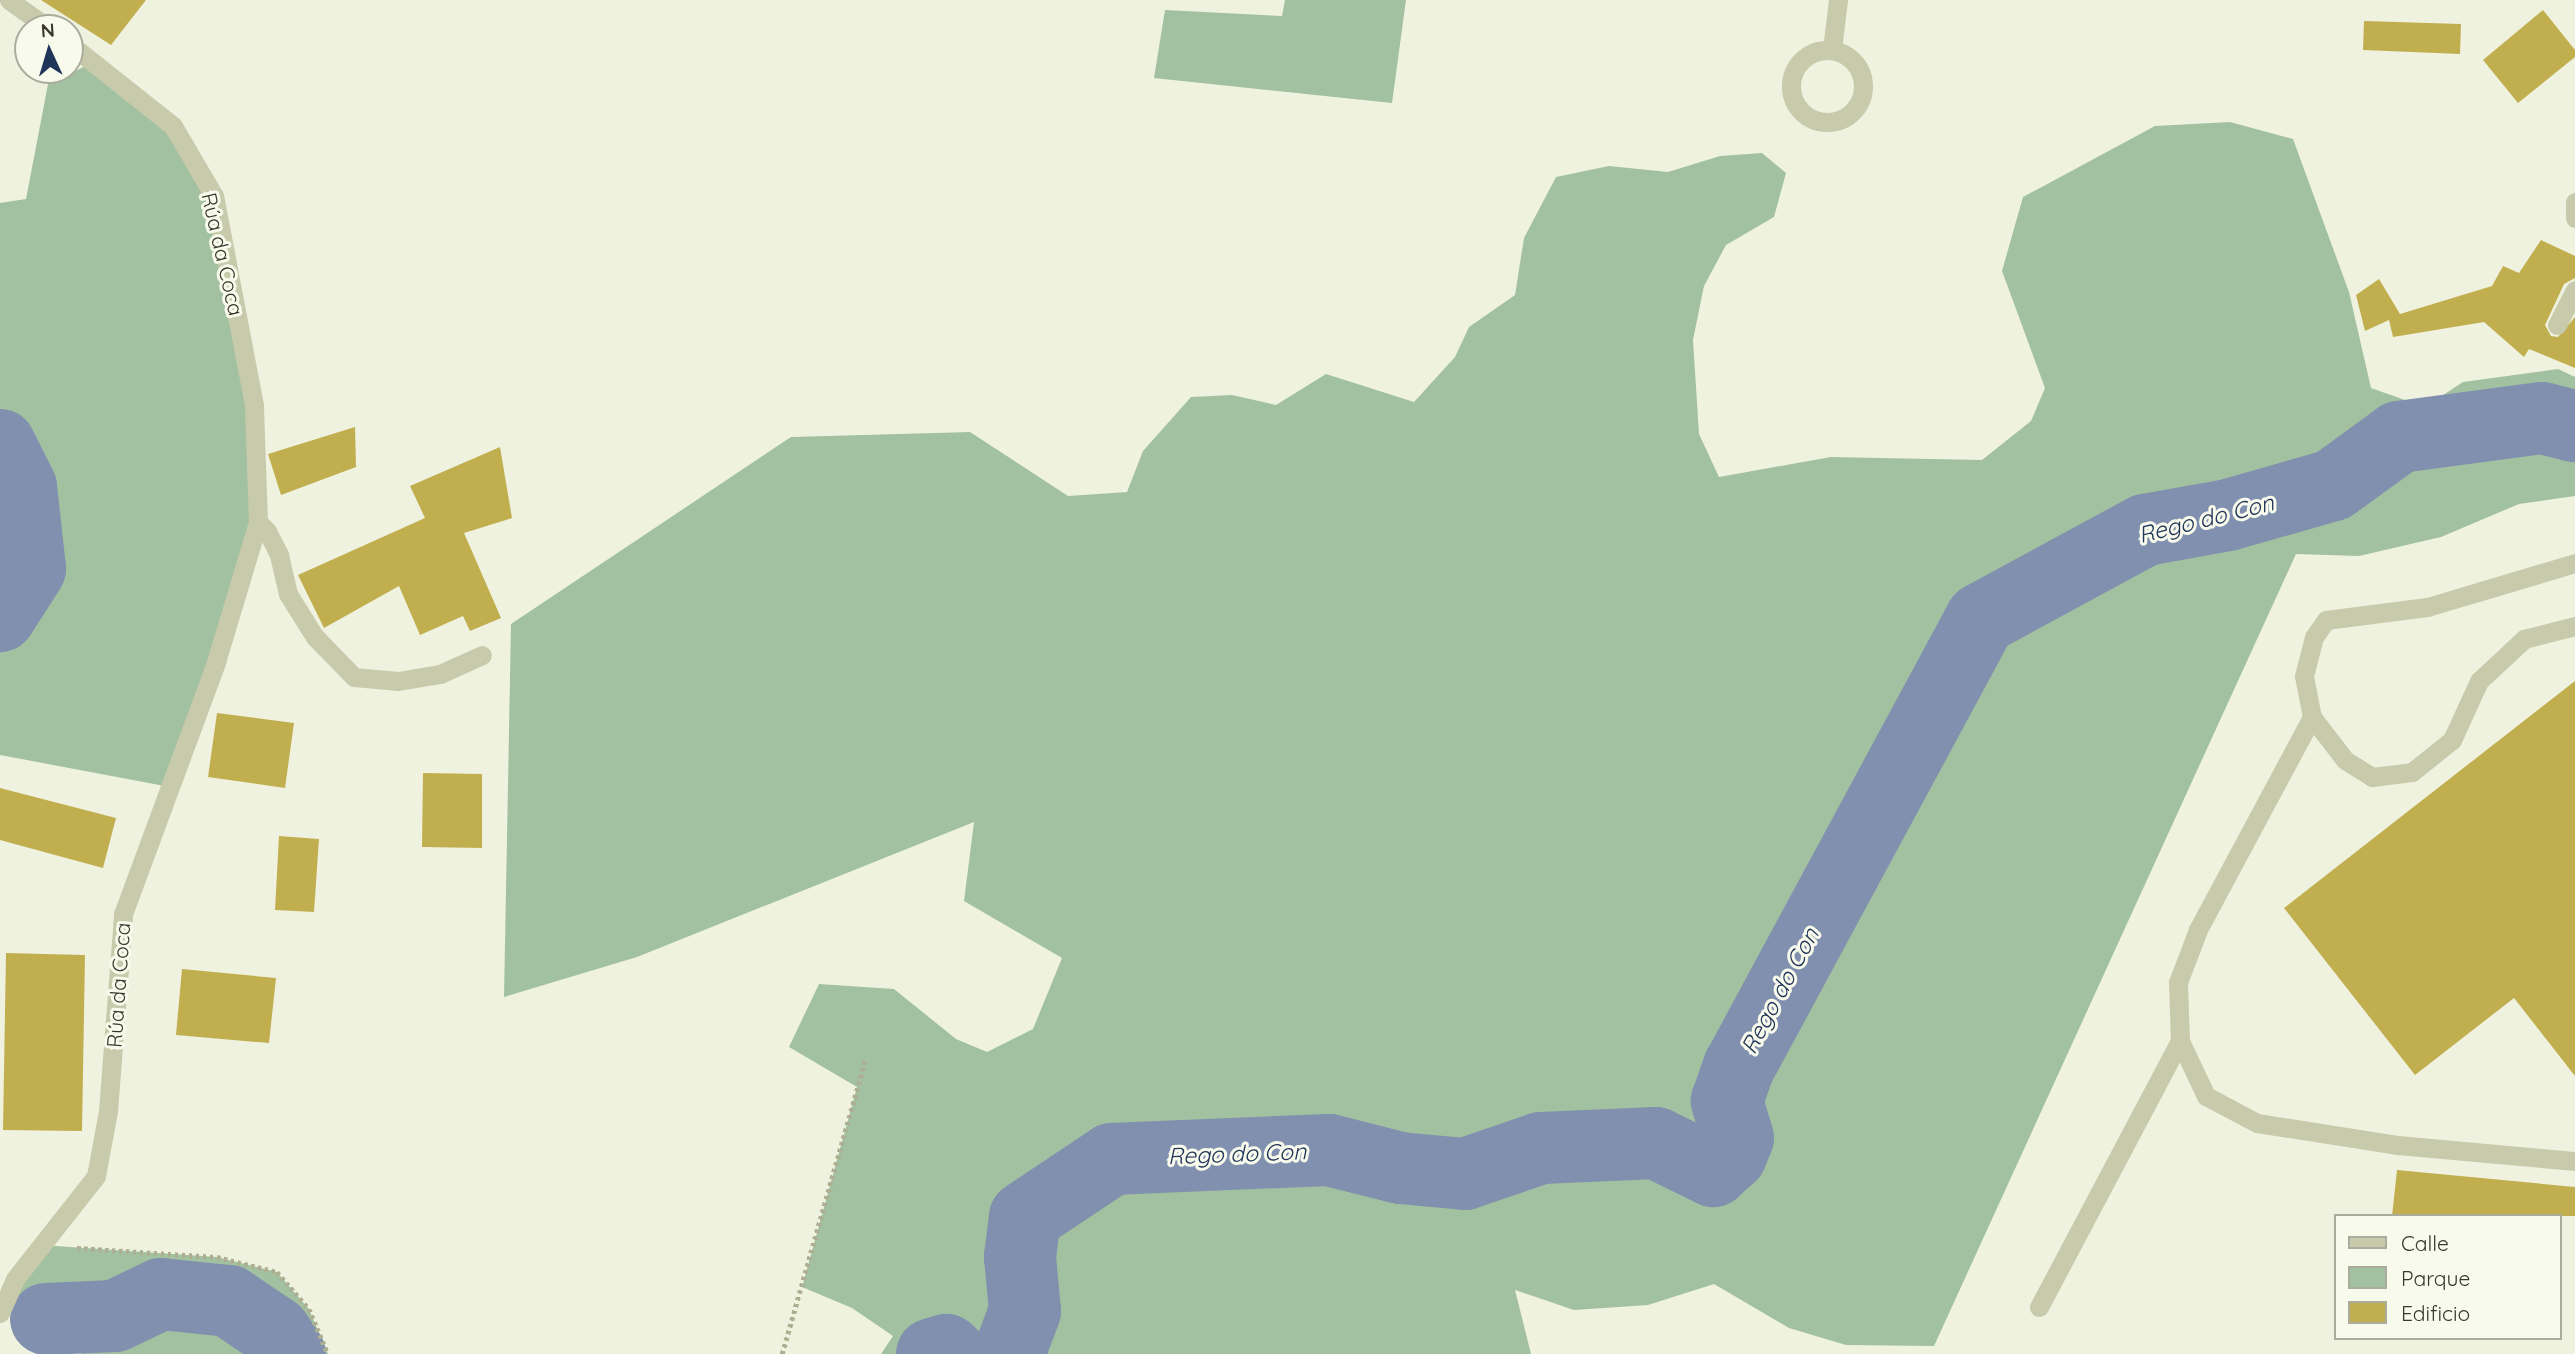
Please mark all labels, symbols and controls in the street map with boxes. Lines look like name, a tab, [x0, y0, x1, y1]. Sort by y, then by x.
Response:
north arrow	[14, 14, 84, 84]
text: N	[40, 18, 55, 43]
street label: Rúa da Coca	[197, 190, 249, 318]
water label: Rego do Con	[2135, 489, 2277, 549]
street label: Rúa da Coca	[101, 922, 135, 1048]
water label: Rego do Con	[1735, 923, 1825, 1059]
water label: Rego do Con	[1167, 1138, 1307, 1170]
legend	[2334, 1214, 2561, 1340]
text: Calle	[2401, 1230, 2449, 1256]
text: Parque	[2401, 1265, 2470, 1291]
text: Edificio	[2401, 1300, 2470, 1326]

